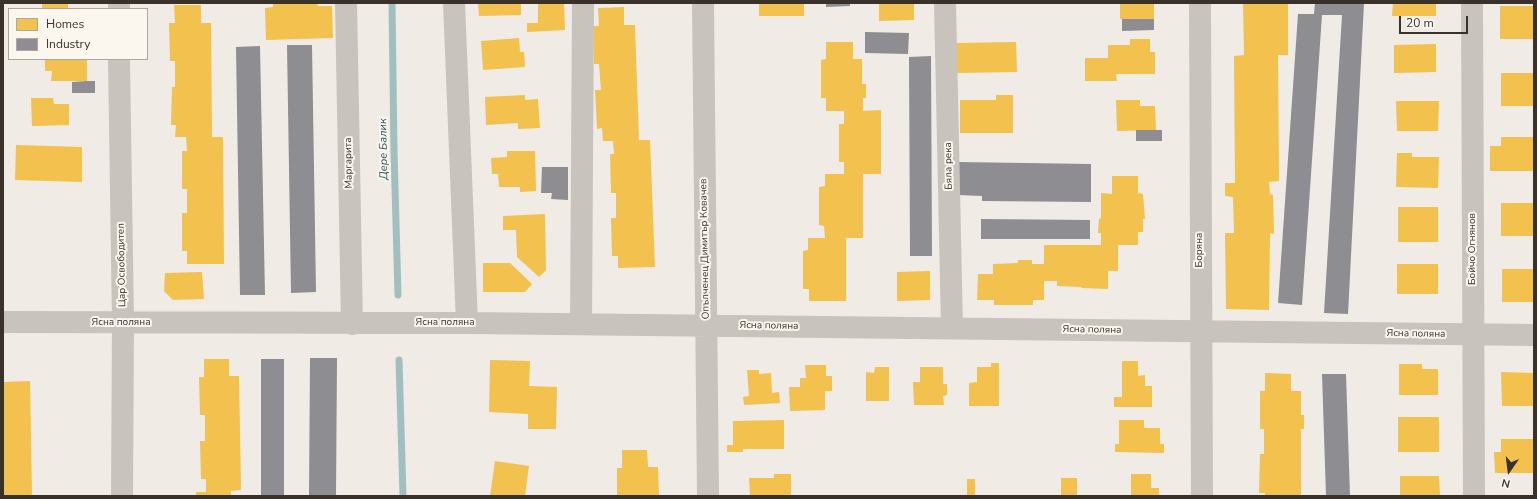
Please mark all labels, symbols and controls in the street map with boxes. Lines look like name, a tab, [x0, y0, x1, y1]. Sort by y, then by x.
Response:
legend	[8, 8, 148, 60]
scale bar	[1401, 8, 1470, 34]
text: 20 m	[1406, 15, 1434, 31]
text: Homes	[46, 16, 84, 32]
text: Industry	[46, 36, 90, 52]
water label: Дере Балик	[377, 118, 391, 180]
street label: Маргарита	[343, 137, 355, 189]
street label: Бяла река	[943, 142, 955, 190]
street label: Опълченец Димитър Ковачев	[698, 179, 712, 319]
street label: Бойчо Огнянов	[1467, 213, 1479, 285]
street label: Цар Освободител	[115, 223, 129, 307]
street label: Боряна	[1194, 233, 1206, 267]
street label: Ясна поляна	[91, 317, 151, 329]
street label: Ясна поляна	[415, 317, 475, 329]
street label: Ясна поляна	[739, 319, 799, 333]
street label: Ясна поляна	[1062, 323, 1122, 337]
street label: Ясна поляна	[1386, 327, 1446, 341]
north arrow	[1489, 451, 1529, 491]
text: N	[1500, 475, 1512, 491]

